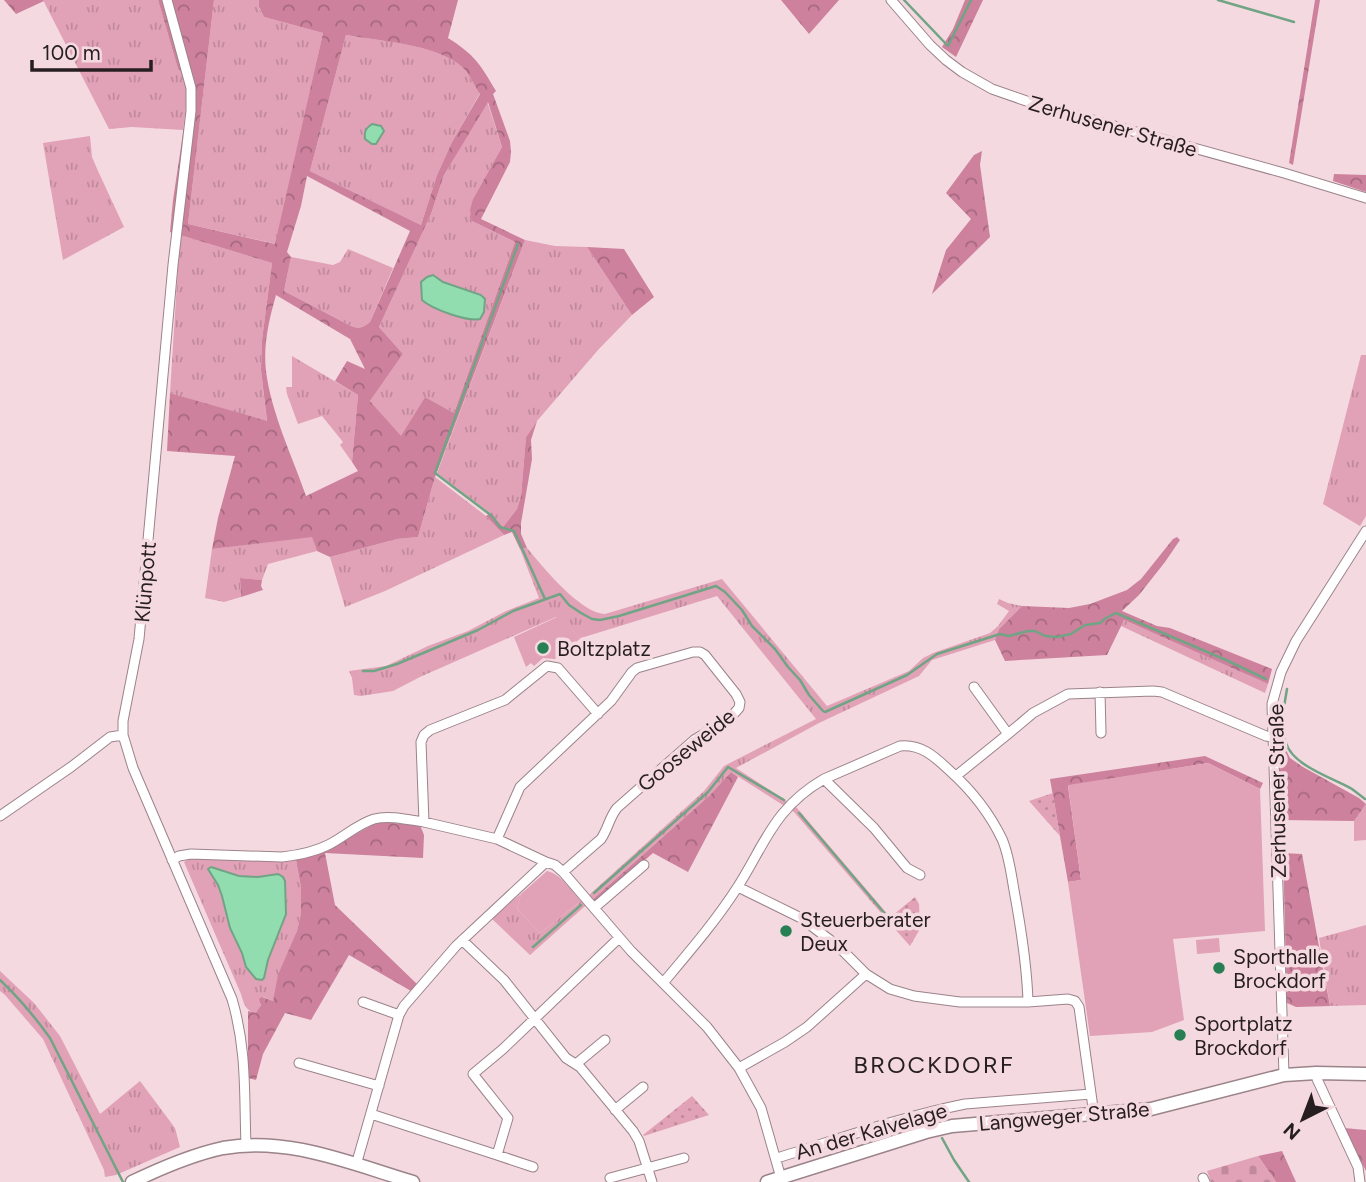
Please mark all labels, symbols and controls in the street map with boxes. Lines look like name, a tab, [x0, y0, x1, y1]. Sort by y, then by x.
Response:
scale bar	[32, 28, 150, 72]
text: 100 m	[42, 40, 101, 65]
street label: Zerhusener Straße	[1026, 90, 1200, 162]
street label: Klünpott	[129, 540, 161, 624]
place label: Boltzplatz	[557, 636, 651, 661]
marker: Boltzplatz	[535, 640, 551, 656]
street label: Gooseweide	[632, 703, 740, 797]
street label: Zerhusener Straße	[1263, 704, 1291, 878]
place label: Steuerberater Deux	[800, 907, 931, 956]
marker: Steuerberater Deux	[778, 923, 794, 939]
place label: Sporthalle Brockdorf	[1233, 944, 1329, 993]
marker: Sporthalle Brockdorf	[1211, 960, 1227, 976]
place label: Sportplatz Brockdorf	[1194, 1011, 1293, 1060]
marker: Sportplatz Brockdorf	[1172, 1027, 1188, 1043]
district label: BROCKDORF	[853, 1050, 1015, 1079]
north arrow	[1268, 1084, 1338, 1154]
street label: Langweger Straße	[978, 1096, 1150, 1136]
street label: An der Kalvelage	[792, 1097, 950, 1165]
text: N	[1279, 1118, 1305, 1145]

